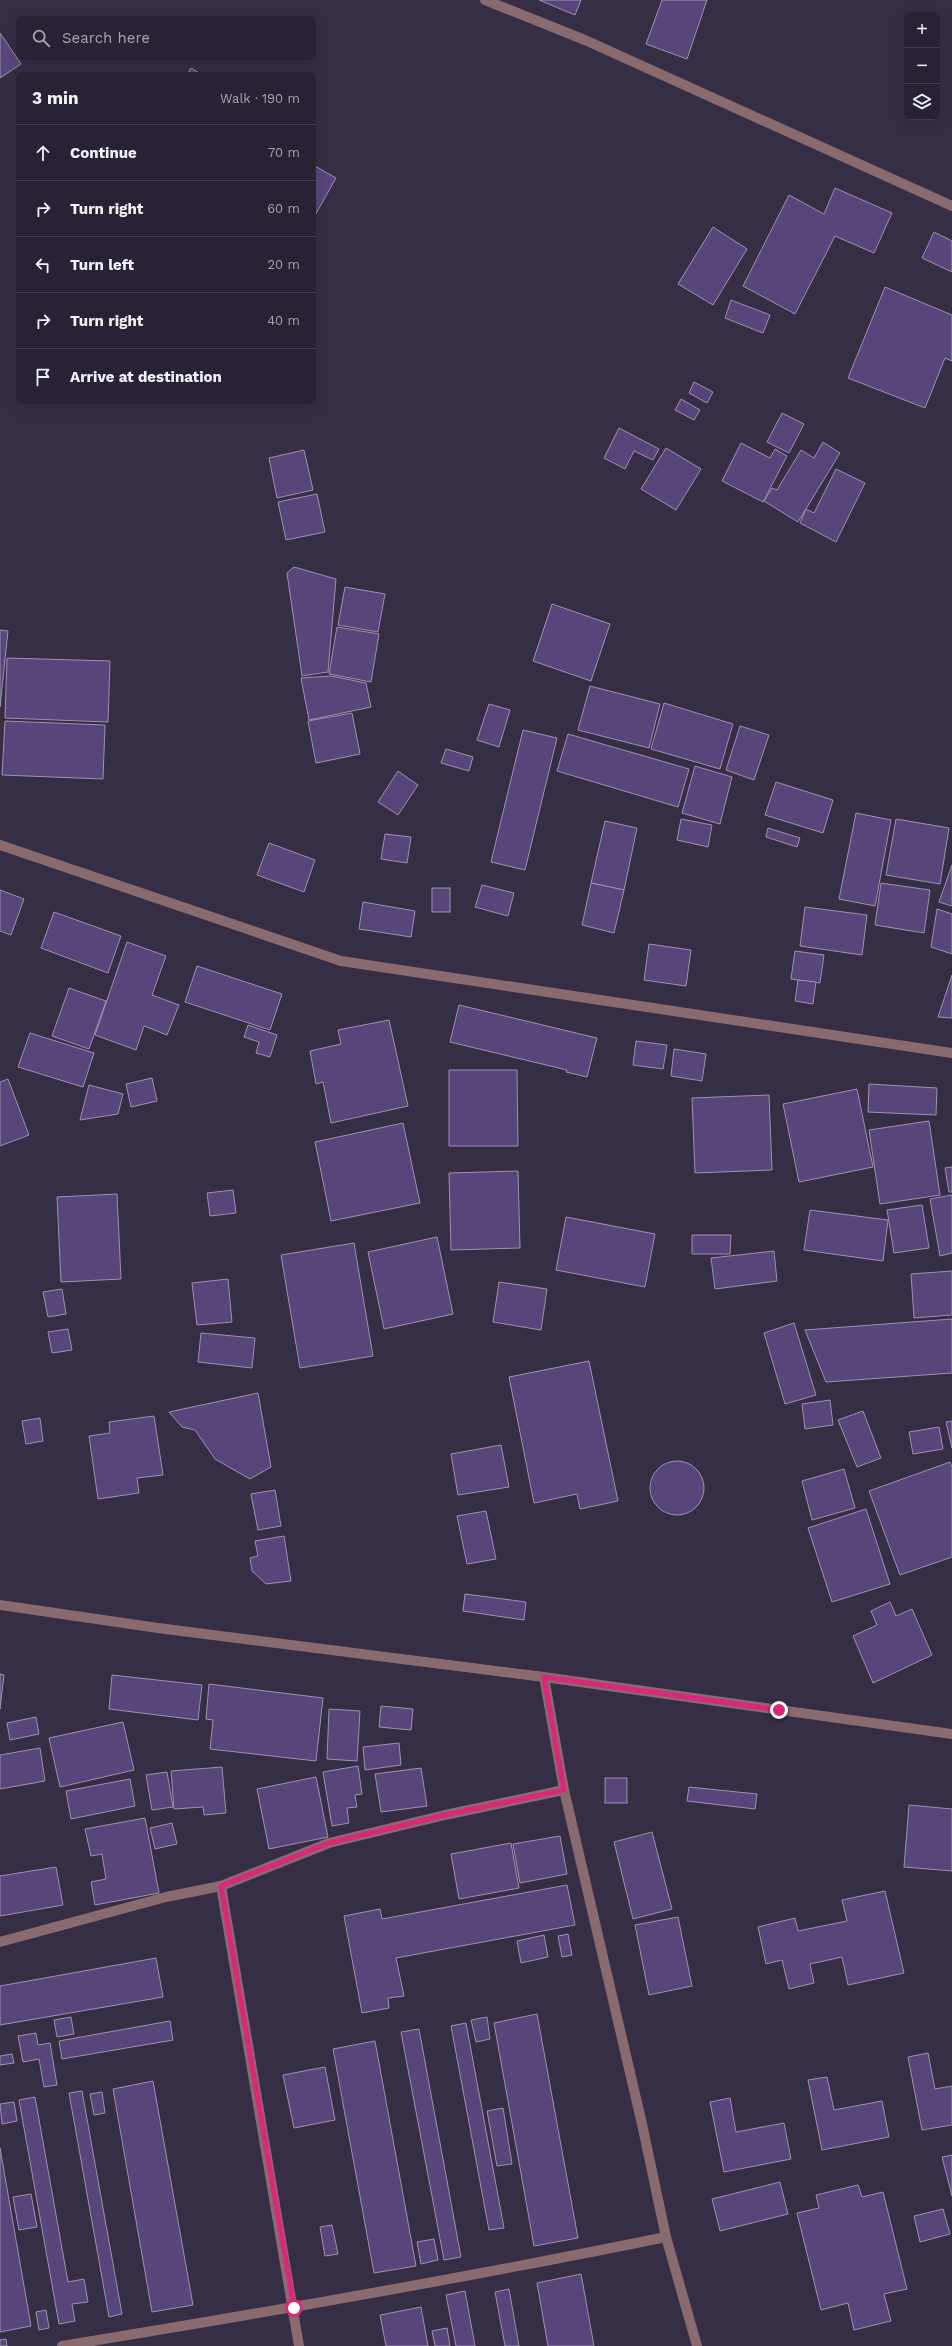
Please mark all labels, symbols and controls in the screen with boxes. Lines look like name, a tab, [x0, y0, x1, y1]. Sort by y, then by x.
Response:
map controls	[904, 12, 940, 120]
button: +	[904, 12, 940, 48]
search box	[16, 16, 316, 60]
icon: search	[30, 27, 52, 49]
text: Search here	[62, 29, 150, 47]
button: −	[904, 48, 940, 84]
button: layers	[904, 84, 940, 120]
text: 3 min	[32, 88, 78, 108]
text: Walk · 190 m	[220, 91, 300, 106]
icon: ahead	[32, 142, 54, 164]
text: Continue	[70, 144, 137, 162]
text: 70 m	[268, 145, 300, 160]
icon: right	[32, 198, 54, 220]
text: Turn right	[70, 200, 143, 218]
text: 60 m	[267, 201, 300, 216]
icon: left	[32, 254, 54, 276]
text: Turn left	[70, 256, 134, 274]
text: 20 m	[268, 257, 300, 272]
icon: right	[32, 310, 54, 332]
text: Turn right	[70, 312, 143, 330]
text: 40 m	[267, 313, 300, 328]
icon: arrive	[32, 366, 54, 388]
text: Arrive at destination	[70, 368, 222, 386]
route end	[770, 1701, 788, 1719]
route start	[285, 2299, 303, 2317]

